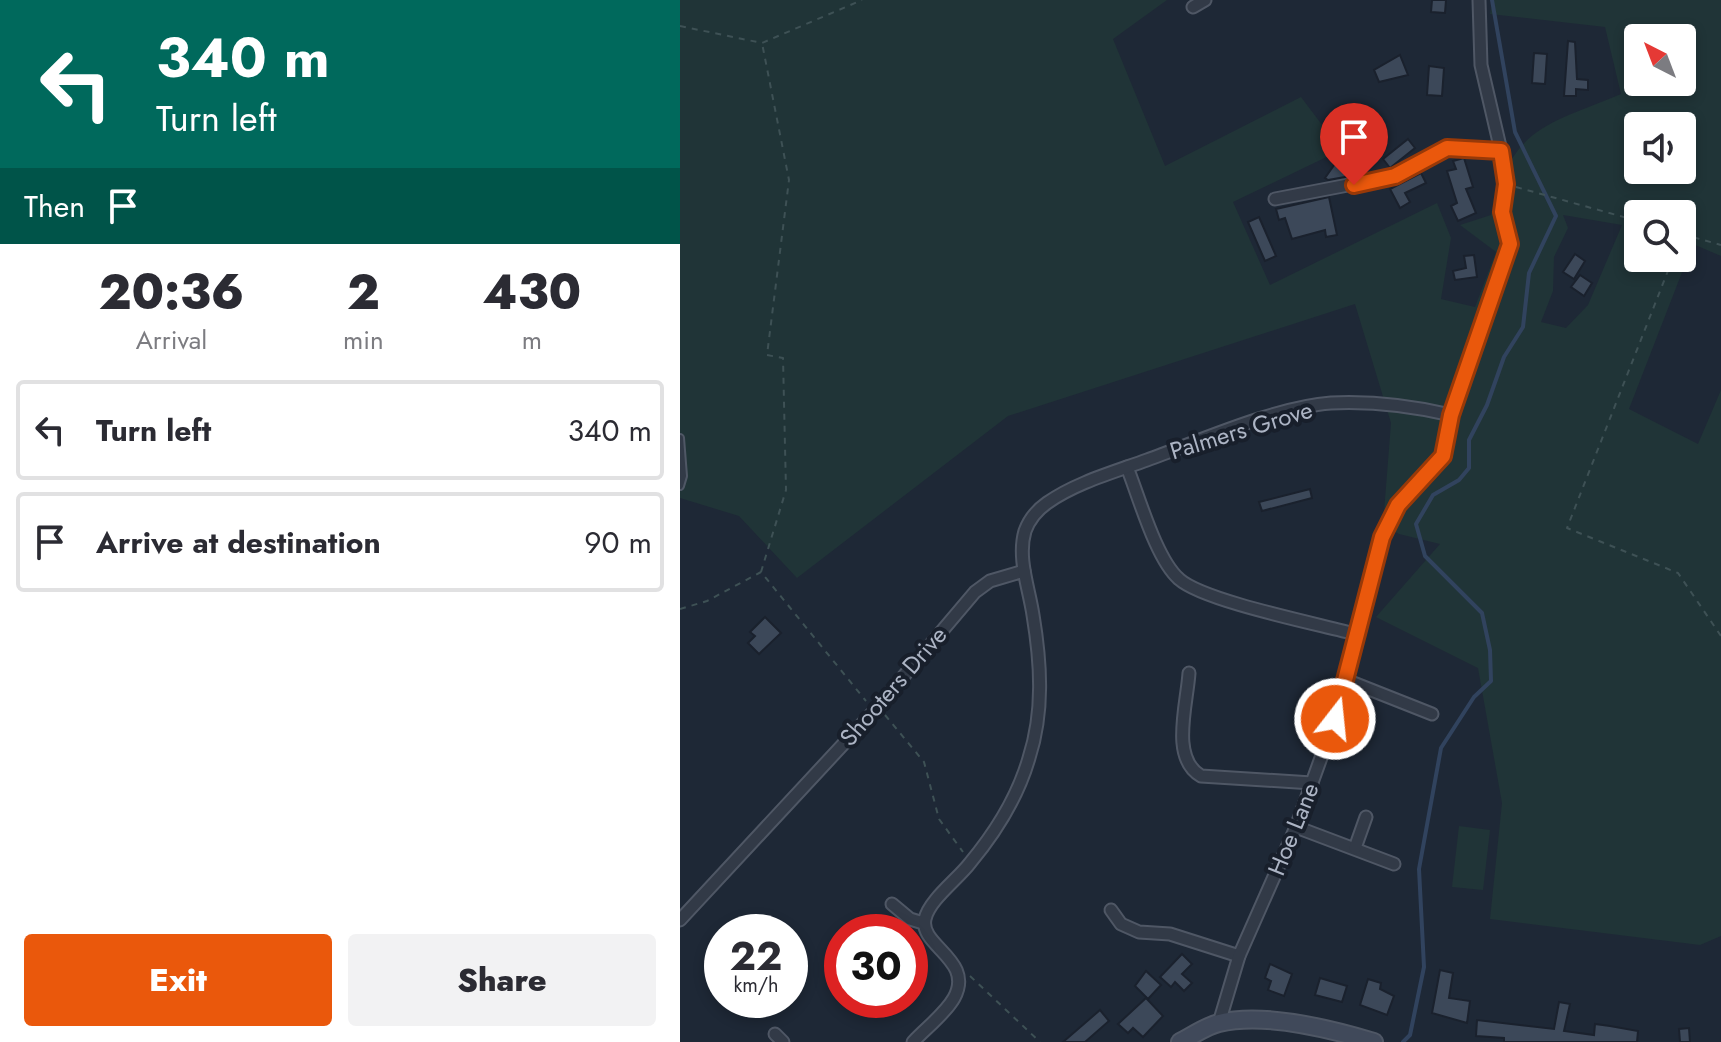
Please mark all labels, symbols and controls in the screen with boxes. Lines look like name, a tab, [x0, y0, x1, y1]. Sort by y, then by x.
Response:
text: 340 m	[156, 17, 330, 98]
north arrow	[1624, 24, 1696, 96]
map controls	[1624, 24, 1696, 272]
icon: left	[24, 32, 128, 136]
text: Turn left	[156, 92, 277, 144]
pin	[1320, 103, 1388, 185]
button: sound	[1624, 112, 1696, 184]
icon: arrive	[1332, 115, 1376, 159]
icon: arrive	[101, 184, 145, 228]
text: Then	[24, 185, 85, 228]
button: search	[1624, 200, 1696, 272]
text: 20:36	[99, 258, 244, 327]
text: 2	[347, 258, 380, 327]
text: 430	[483, 258, 581, 327]
text: Arrival	[136, 321, 207, 359]
text: min	[343, 321, 384, 359]
text: m	[522, 321, 542, 359]
street label: Palmers Grove	[1165, 392, 1317, 468]
icon: left	[28, 408, 72, 452]
text: Turn left	[96, 409, 211, 452]
text: 340 m	[568, 409, 652, 452]
icon: arrive	[28, 520, 72, 564]
text: Arrive at destination	[96, 521, 381, 564]
text: 90 m	[584, 521, 652, 564]
street label: Shooters Drive	[831, 618, 955, 754]
position arrow	[1293, 677, 1377, 761]
street label: Hoe Lane	[1259, 777, 1327, 881]
speed limit sign: 30	[824, 914, 928, 1018]
text: 22	[730, 927, 782, 985]
button: Exit	[24, 934, 332, 1026]
button: Share	[348, 934, 656, 1026]
text: km/h	[733, 971, 779, 1000]

